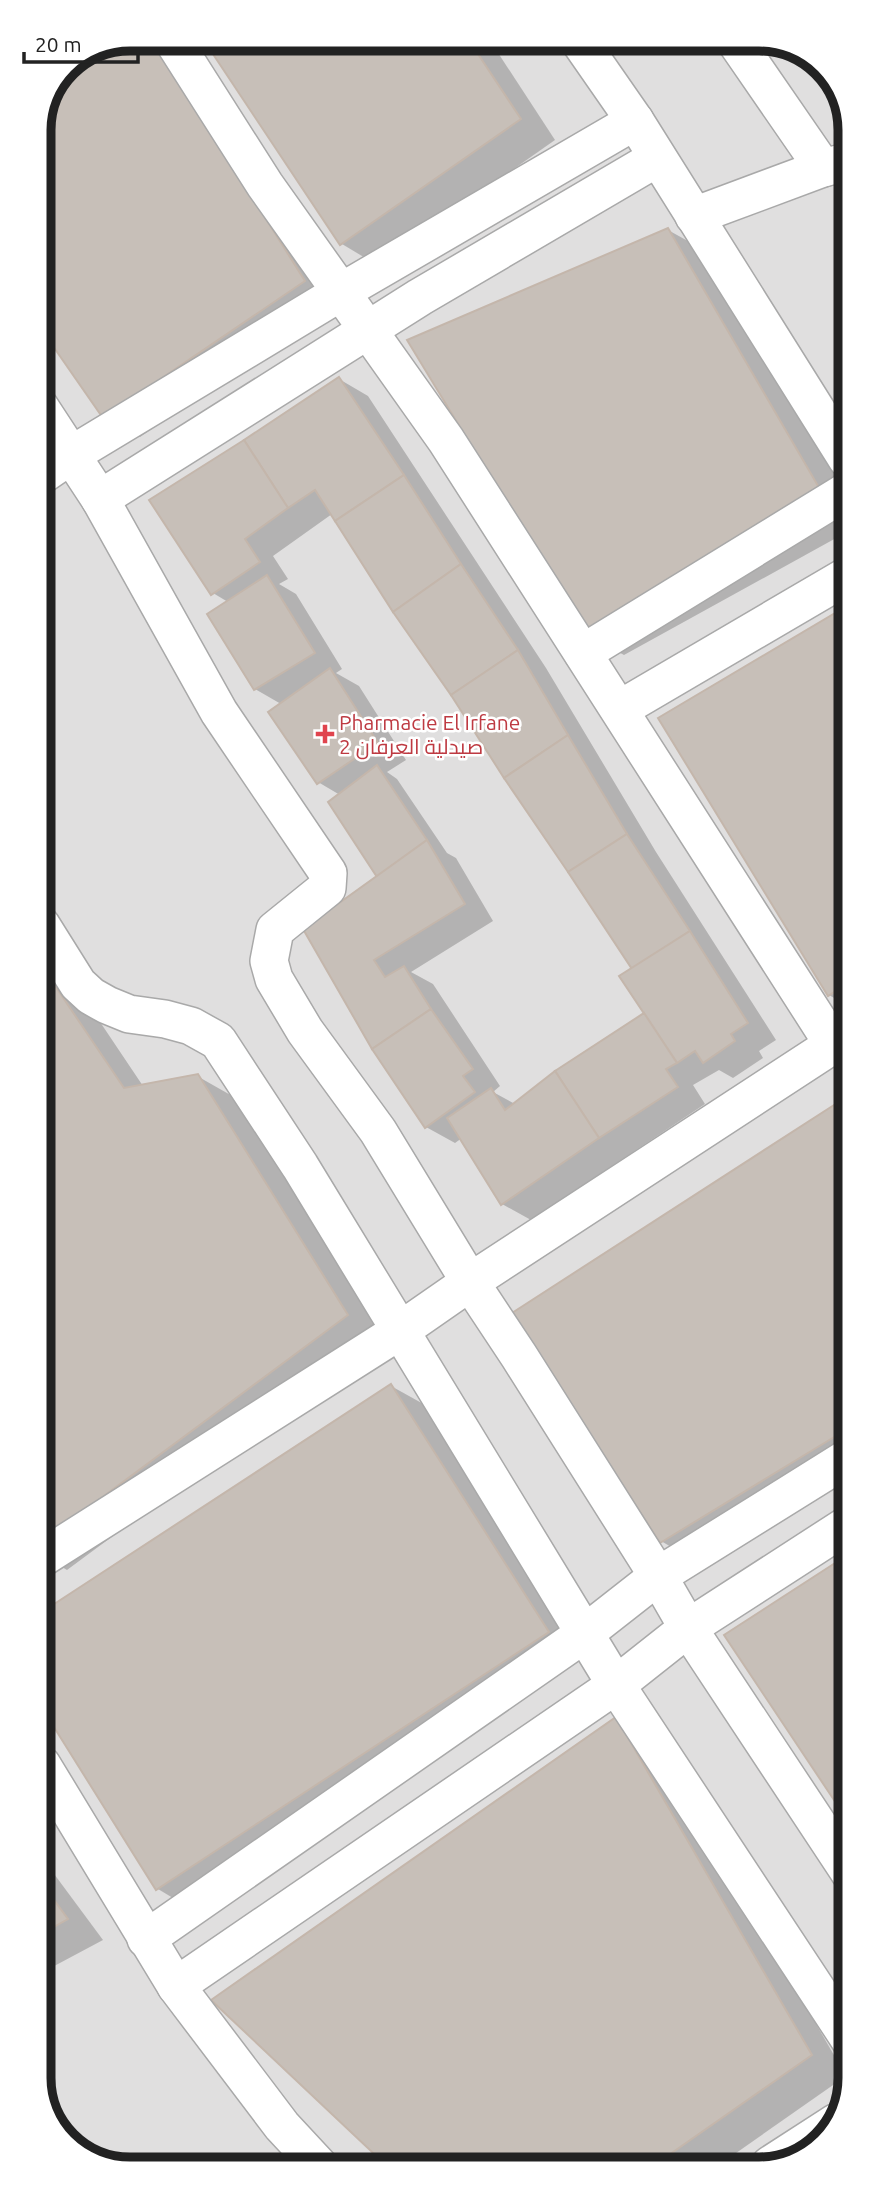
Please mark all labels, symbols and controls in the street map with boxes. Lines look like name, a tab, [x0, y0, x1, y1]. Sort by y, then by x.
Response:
scale bar	[24, 21, 138, 65]
text: 20 m	[35, 32, 82, 56]
place label: Pharmacie El Irfane صيدلية العرفان 2	[339, 710, 520, 760]
marker: Pharmacie El Irfane صيدلية العرفان 2	[317, 726, 333, 742]

